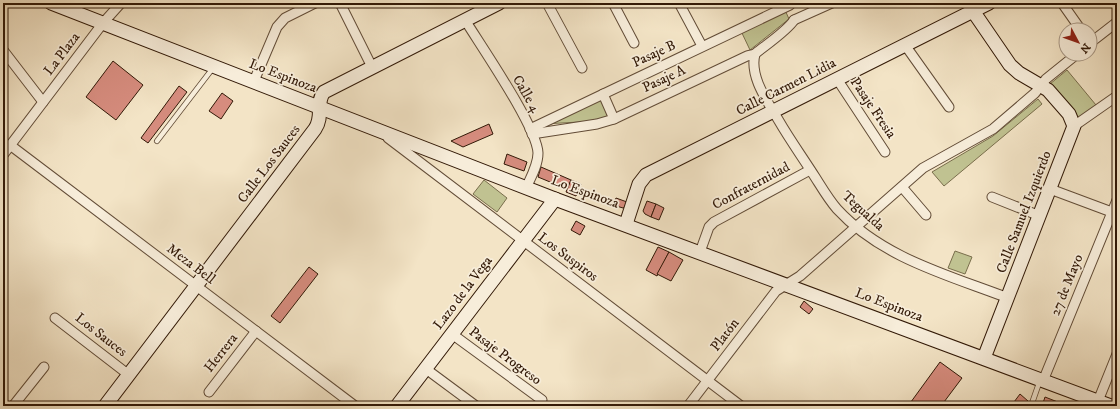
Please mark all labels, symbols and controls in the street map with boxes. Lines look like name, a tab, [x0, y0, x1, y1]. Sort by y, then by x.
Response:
north arrow	[1058, 22, 1098, 62]
street label: La Plaza	[40, 29, 84, 79]
street label: Pasaje B	[629, 36, 679, 72]
text: N	[1077, 40, 1093, 56]
street label: Calle Carmen Lidia	[733, 54, 839, 120]
street label: Lo Espinoza	[247, 55, 320, 97]
street label: Pasaje A	[639, 61, 690, 97]
street label: Calle 4	[508, 72, 544, 117]
street label: Pasaje Fresia	[846, 74, 900, 142]
street label: Calle Los Sauces	[234, 121, 305, 207]
street label: Calle Samuel Izquierdo	[992, 148, 1056, 276]
street label: Confraternidad	[709, 158, 793, 214]
street label: Lo Espinoza	[548, 171, 622, 213]
street label: Tegualda	[838, 187, 888, 235]
street label: Los Suspiros	[534, 229, 602, 286]
street label: Meza Bell	[163, 240, 220, 289]
street label: 27 de Mayo	[1047, 251, 1088, 318]
street label: Lazo de la Vega	[429, 253, 497, 333]
street label: Lo Espinoza	[853, 284, 926, 326]
street label: Los Sauces	[71, 309, 131, 361]
street label: Platón	[707, 314, 744, 355]
street label: Pasaje Progreso	[465, 323, 545, 389]
street label: Herrera	[200, 330, 242, 376]

